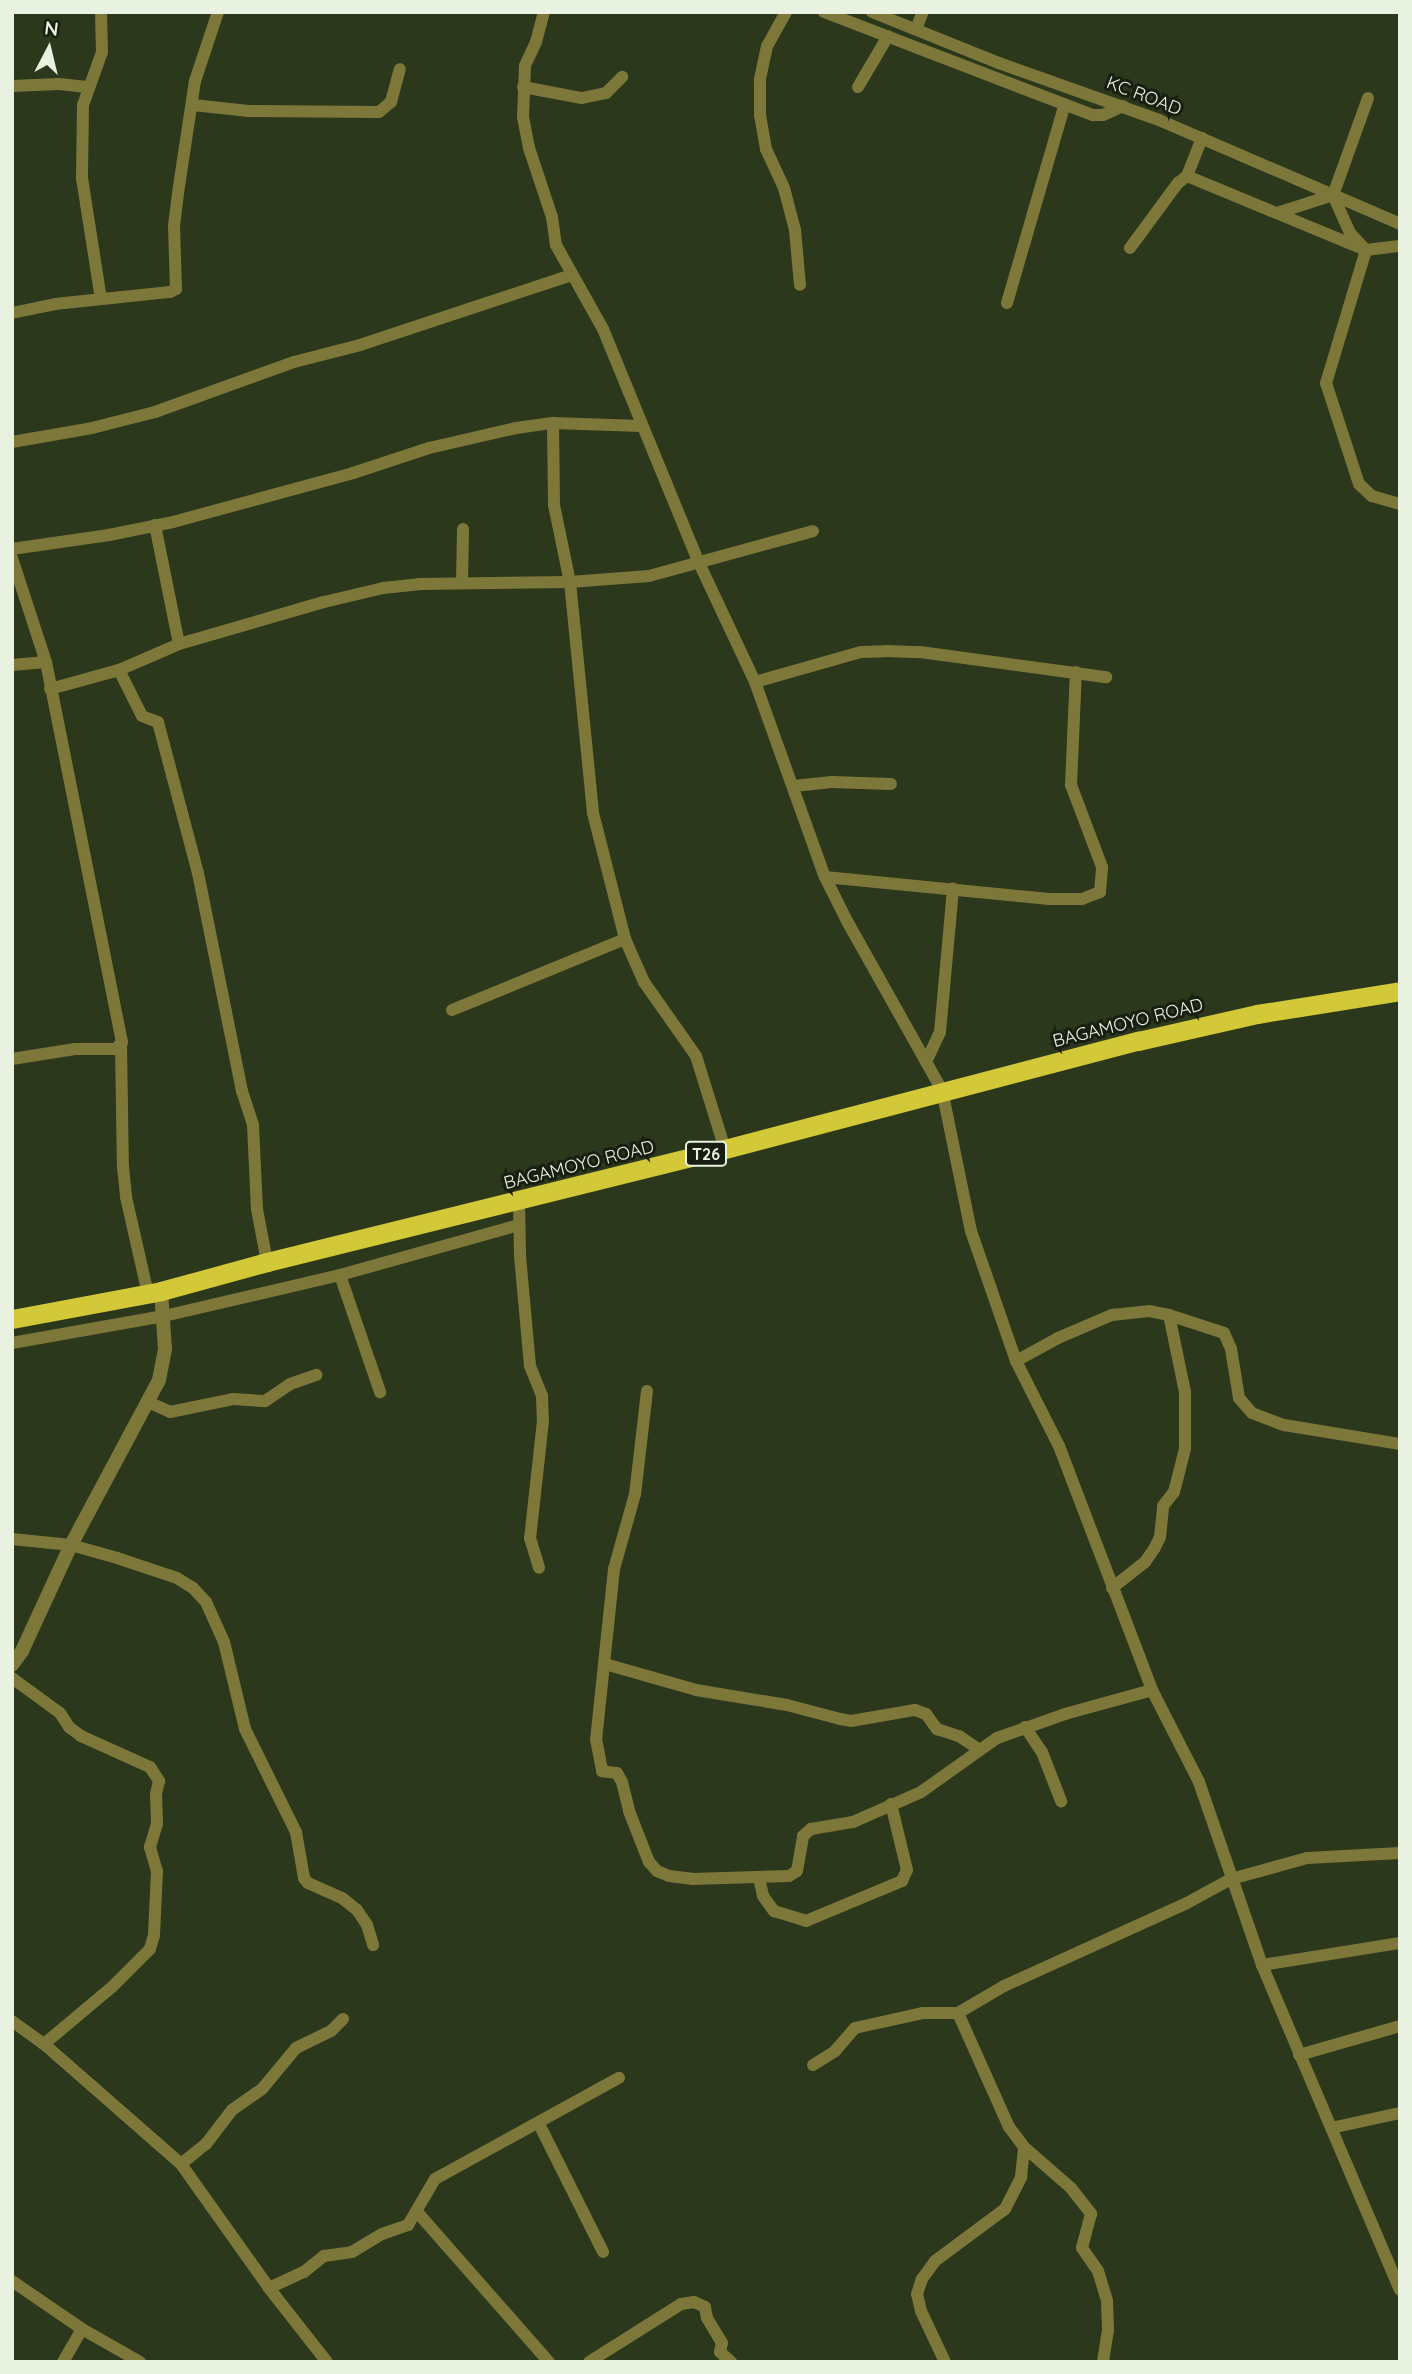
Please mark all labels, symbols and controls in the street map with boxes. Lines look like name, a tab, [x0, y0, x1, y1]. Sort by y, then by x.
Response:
north arrow	[14, 14, 84, 84]
text: N	[43, 15, 60, 41]
street label: KC ROAD	[1104, 72, 1184, 120]
street label: BAGAMOYO ROAD	[1051, 994, 1205, 1052]
street label: BAGAMOYO ROAD	[502, 1136, 656, 1194]
road number: T26	[685, 1142, 727, 1166]

